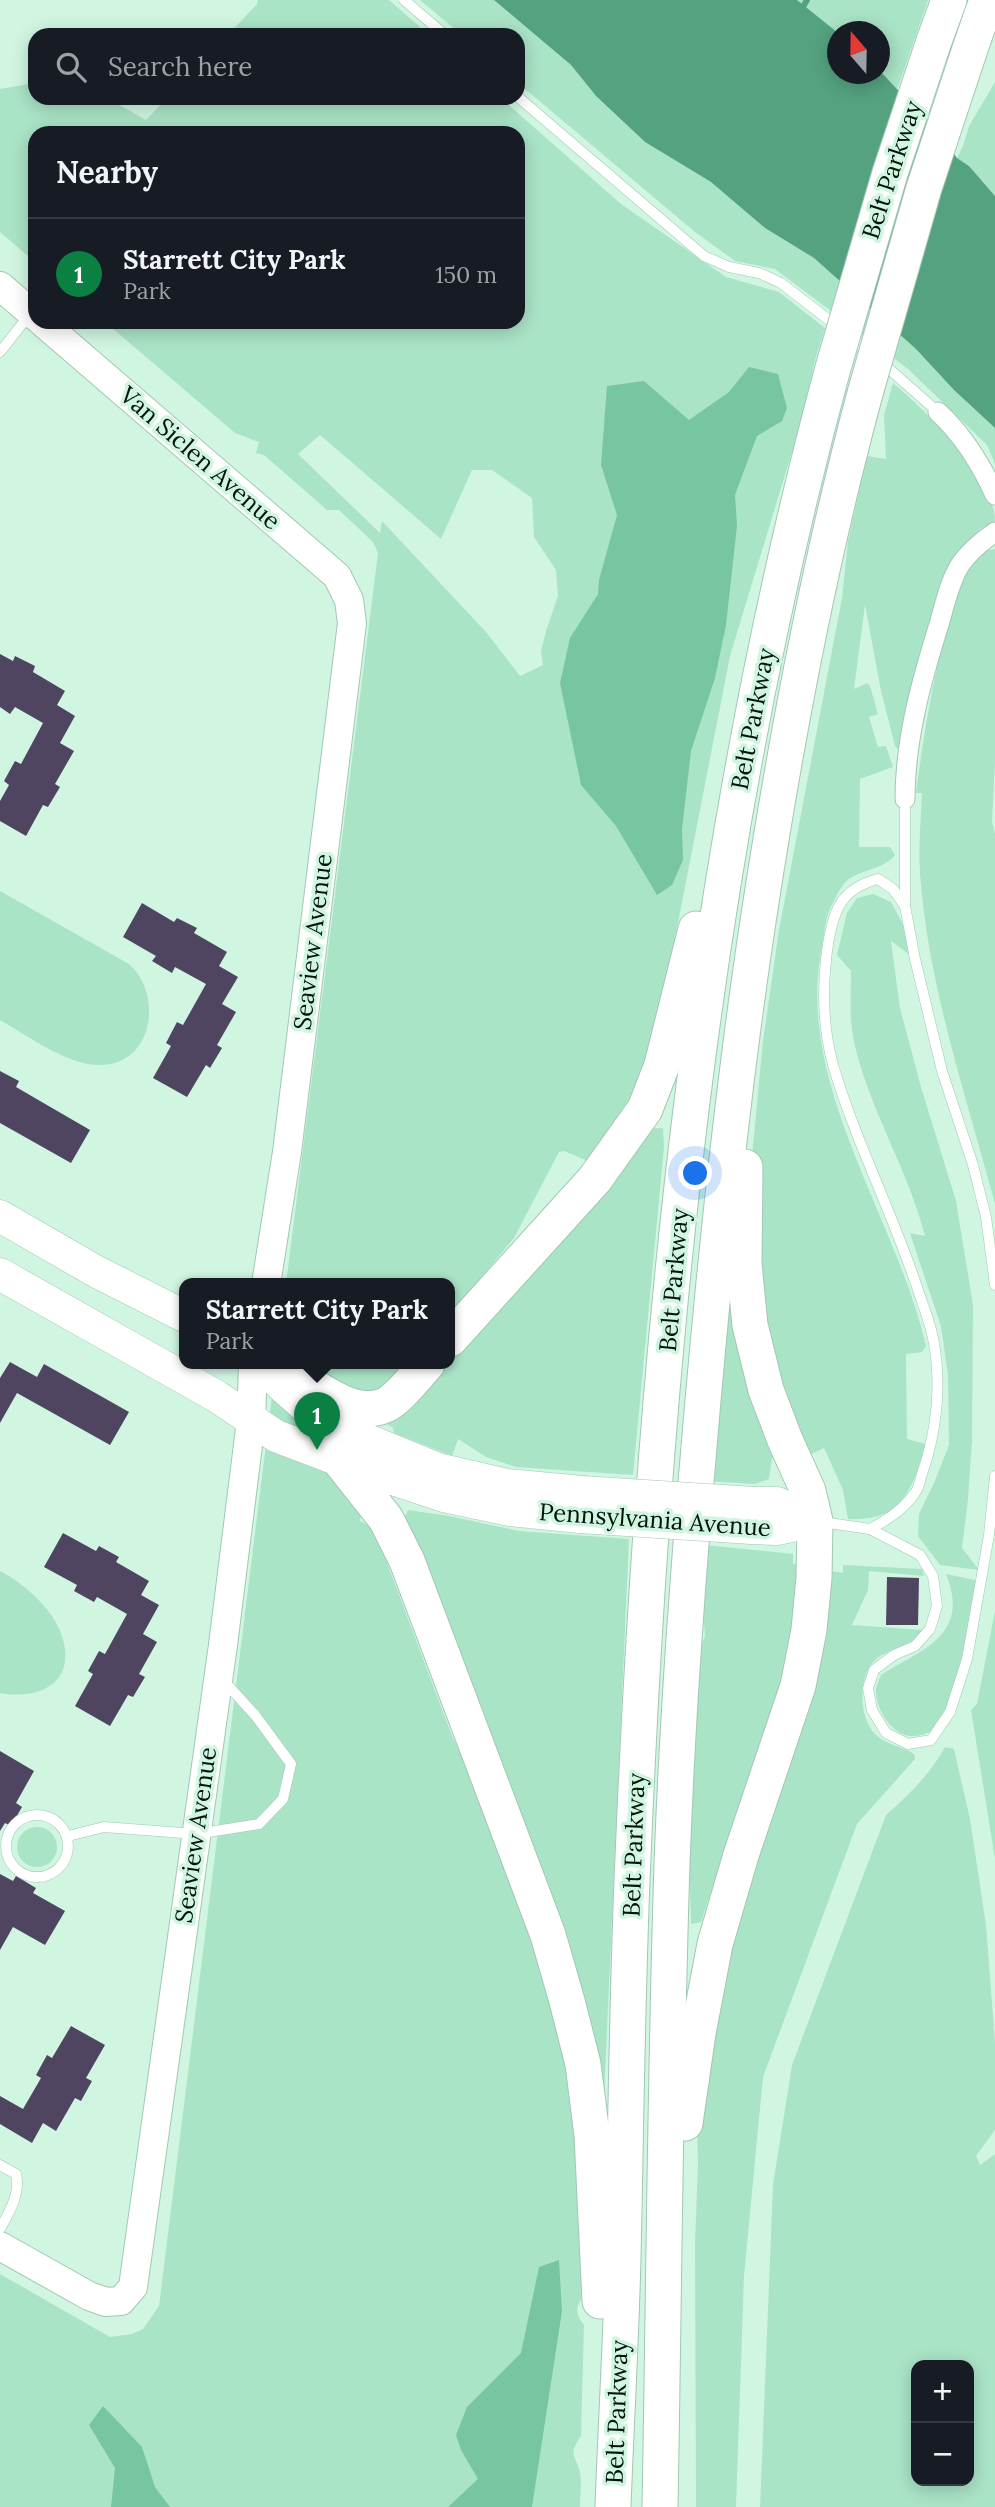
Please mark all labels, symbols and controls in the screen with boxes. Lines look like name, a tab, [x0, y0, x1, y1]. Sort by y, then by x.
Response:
north arrow	[827, 21, 890, 84]
search box	[28, 28, 525, 105]
icon: search	[52, 48, 90, 86]
text: Search here	[108, 50, 252, 83]
street label: Belt Parkway	[855, 96, 929, 243]
text: Nearby	[56, 153, 158, 191]
text: Starrett City Park	[123, 243, 346, 276]
text: 1	[74, 260, 84, 289]
text: 150 m	[435, 260, 497, 289]
text: Park	[123, 276, 171, 305]
street label: Van Siclen Avenue	[113, 379, 287, 536]
street label: Belt Parkway	[724, 645, 782, 792]
street label: Seaview Avenue	[286, 852, 339, 1032]
your location	[678, 1156, 712, 1190]
street label: Belt Parkway	[652, 1207, 695, 1353]
popup	[179, 1278, 455, 1369]
text: Starrett City Park	[206, 1293, 428, 1326]
text: Park	[206, 1326, 254, 1355]
pin: 1	[294, 1392, 340, 1450]
street label: Pennsylvania Avenue	[538, 1496, 772, 1543]
street label: Seaview Avenue	[168, 1745, 223, 1925]
street label: Belt Parkway	[616, 1772, 652, 1917]
street label: Belt Parkway	[599, 2339, 635, 2484]
map controls	[911, 2360, 974, 2486]
button: +	[911, 2360, 974, 2423]
button: −	[911, 2423, 974, 2486]

